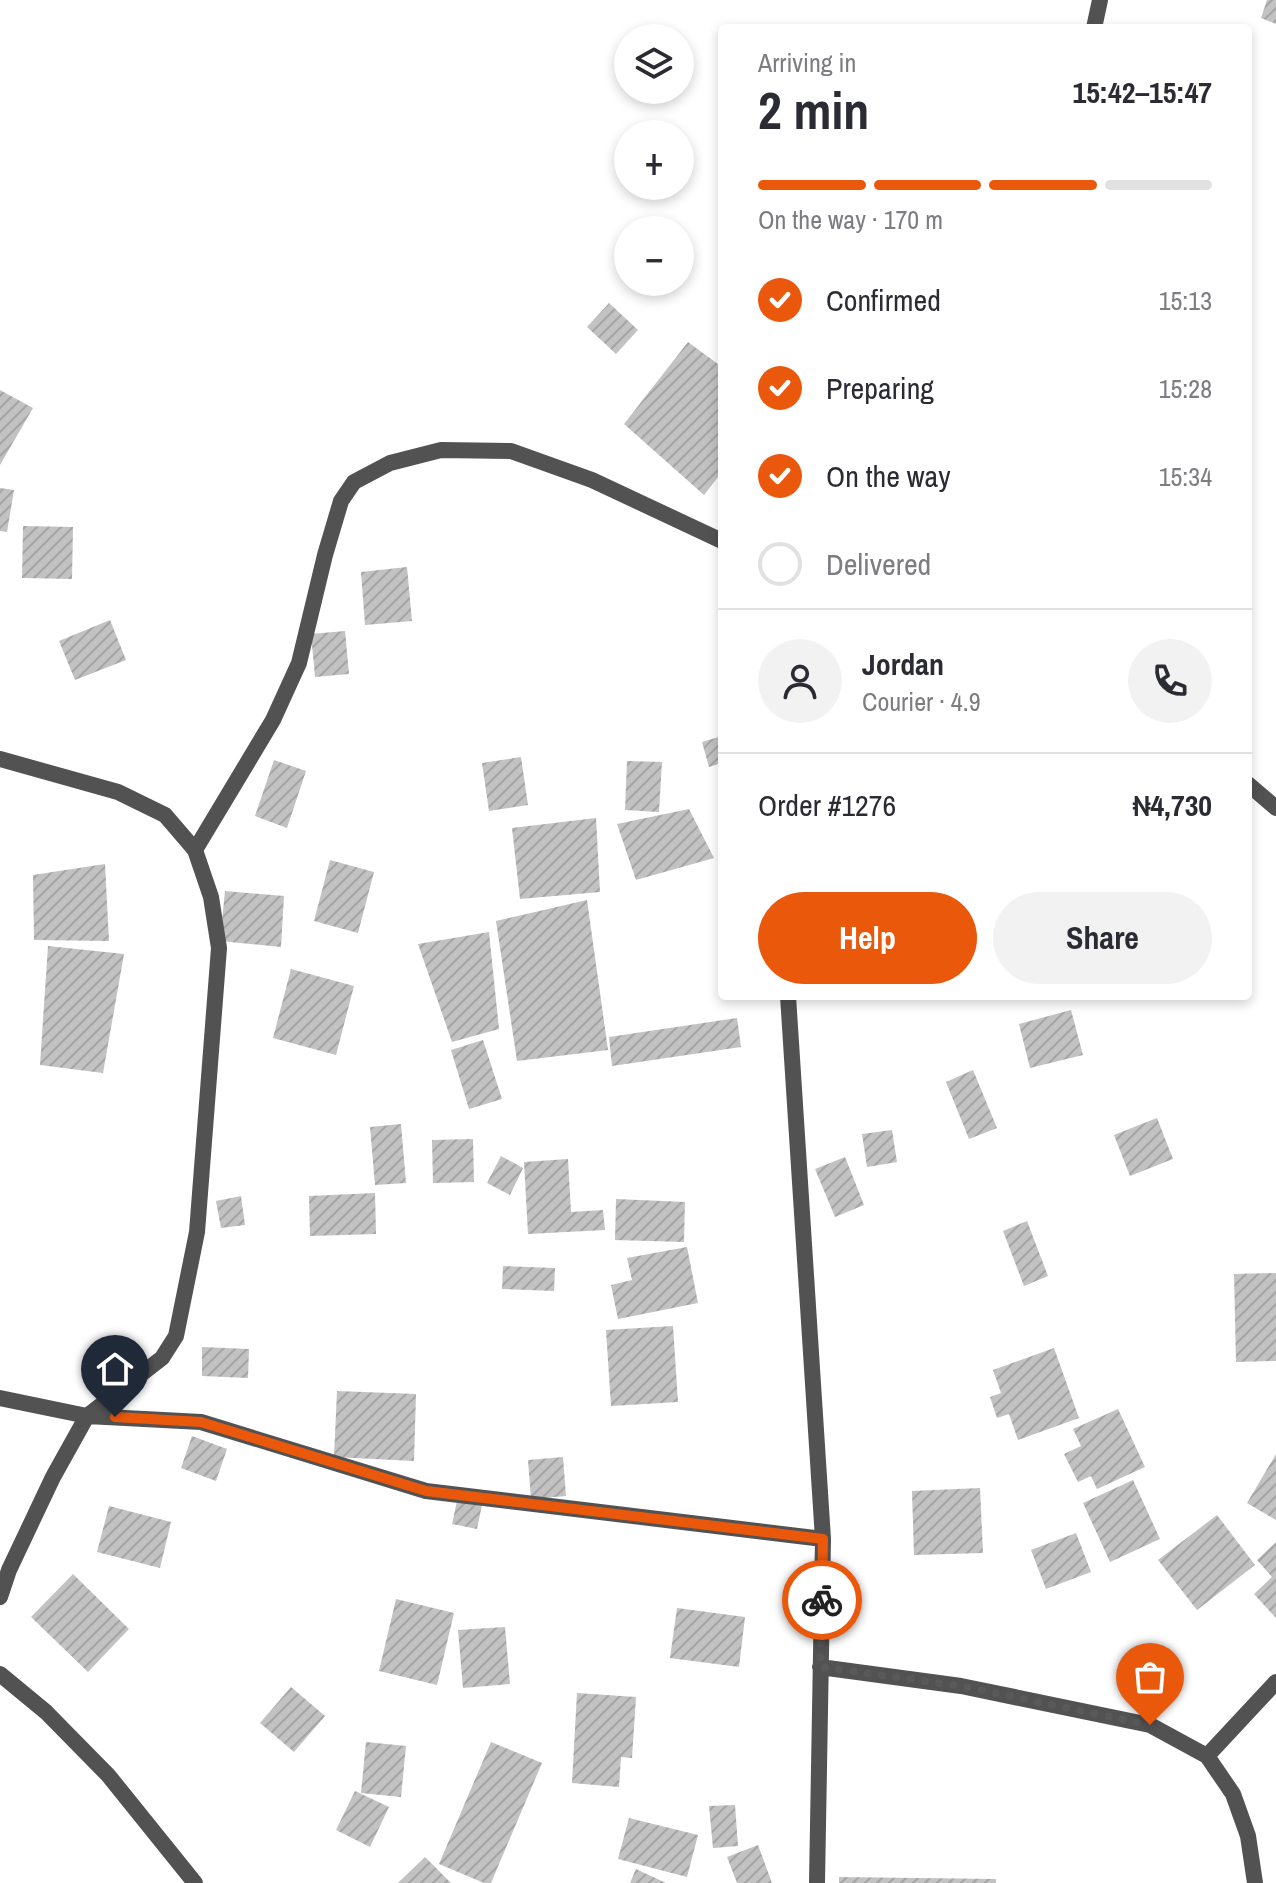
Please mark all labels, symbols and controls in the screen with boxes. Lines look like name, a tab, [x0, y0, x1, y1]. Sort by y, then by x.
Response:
map controls	[614, 24, 694, 296]
button: layers	[614, 24, 694, 104]
text: Arriving in	[758, 45, 856, 80]
text: 15:42–15:47	[1073, 72, 1212, 112]
text: 2 min	[758, 75, 869, 145]
button: +	[614, 120, 694, 200]
text: On the way · 170 m	[758, 202, 943, 237]
button: −	[614, 216, 694, 296]
icon: check	[758, 278, 802, 322]
text: Confirmed	[826, 280, 941, 320]
text: 15:13	[1159, 283, 1212, 318]
icon: check	[758, 366, 802, 410]
text: Preparing	[826, 368, 934, 408]
text: 15:28	[1159, 371, 1212, 406]
icon: check	[758, 454, 802, 498]
text: On the way	[826, 456, 950, 496]
text: 15:34	[1159, 459, 1212, 494]
text: Delivered	[826, 544, 931, 584]
button: person	[758, 639, 842, 723]
button: phone	[1128, 639, 1212, 723]
text: Jordan	[862, 644, 944, 684]
text: Courier · 4.9	[862, 684, 981, 719]
text: Order #1276	[758, 785, 896, 825]
text: ₦4,730	[1133, 785, 1212, 825]
button: Help	[758, 892, 977, 984]
button: Share	[993, 892, 1212, 984]
pin	[81, 1335, 149, 1417]
icon: home	[93, 1347, 137, 1391]
courier	[782, 1560, 862, 1640]
icon: bike	[800, 1578, 844, 1622]
pin	[1116, 1643, 1184, 1725]
icon: bag	[1128, 1655, 1172, 1699]

